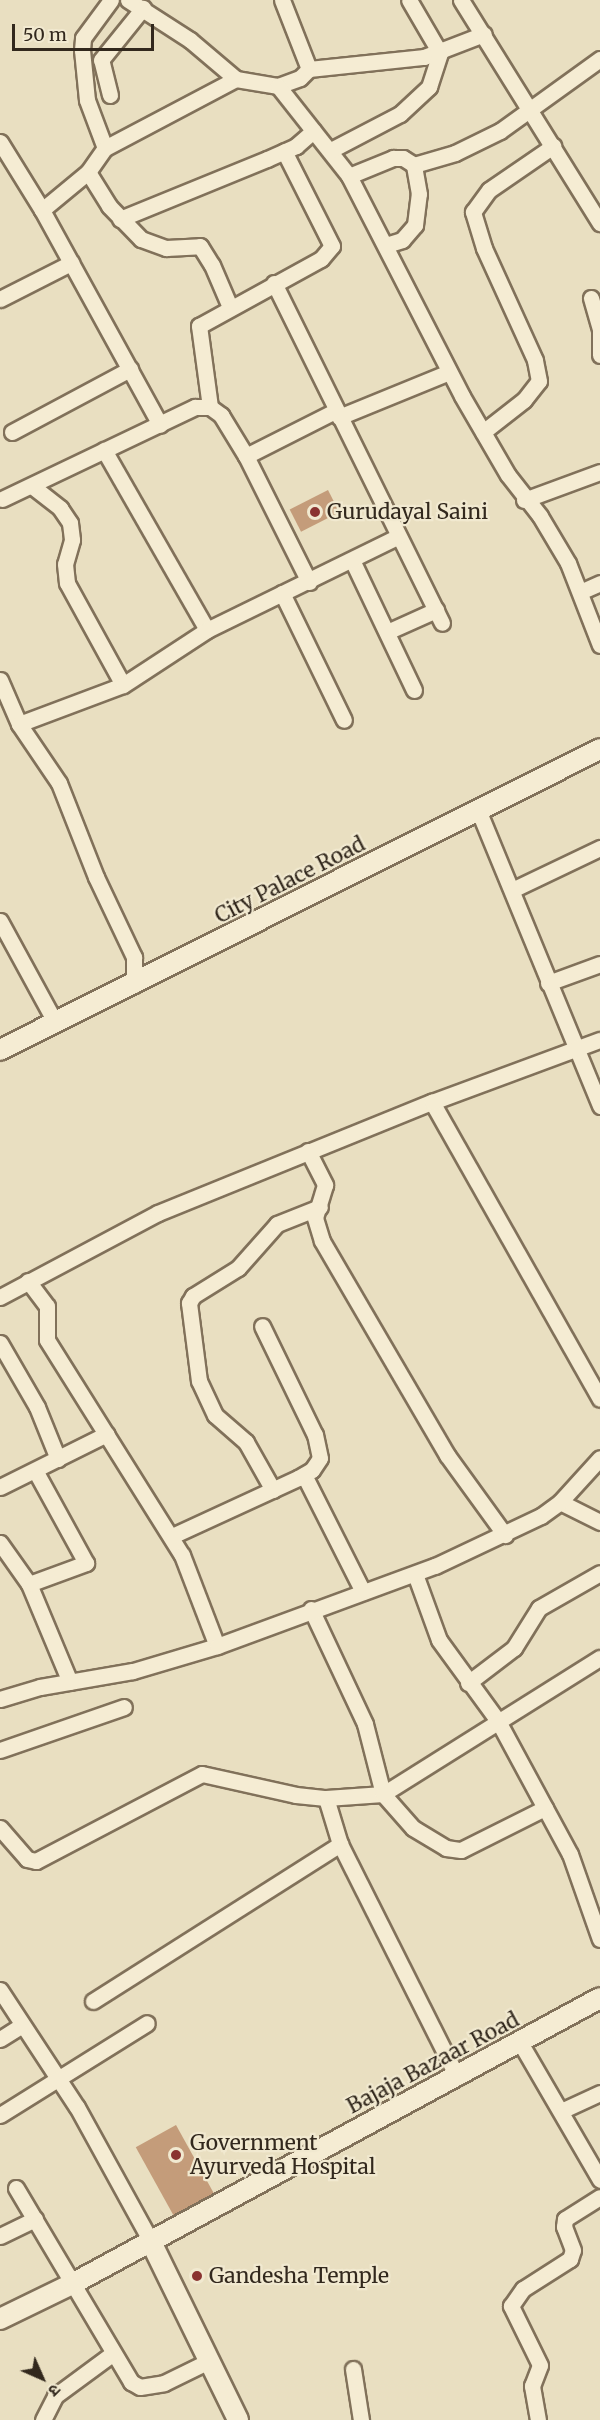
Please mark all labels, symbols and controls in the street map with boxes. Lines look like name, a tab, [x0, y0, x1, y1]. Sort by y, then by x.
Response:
scale bar	[15, 12, 158, 50]
text: 50 m	[23, 23, 67, 46]
place label: Gurudayal Saini	[327, 499, 488, 525]
marker: Gurudayal Saini	[308, 505, 322, 519]
street label: City Palace Road	[211, 831, 369, 929]
street label: Bajaja Bazaar Road	[343, 2007, 523, 2119]
place label: Government Ayurveda Hospital	[190, 2130, 375, 2180]
marker: Government Ayurveda Hospital	[167, 2146, 185, 2164]
place label: Gandesha Temple	[209, 2263, 389, 2289]
marker: Gandesha Temple	[190, 2269, 204, 2283]
north arrow	[12, 2348, 72, 2408]
text: उ	[44, 2380, 65, 2401]

